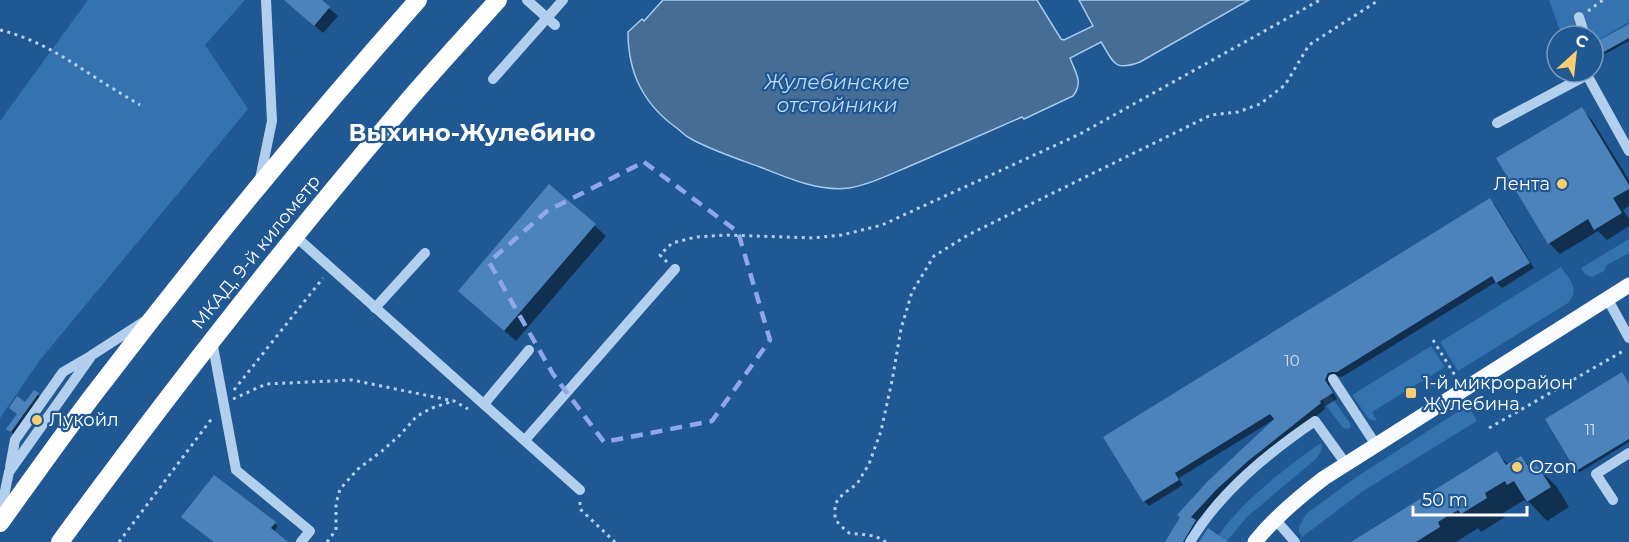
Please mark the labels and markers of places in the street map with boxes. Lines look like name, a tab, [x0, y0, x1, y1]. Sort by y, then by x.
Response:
place label: Лента	[1494, 173, 1550, 195]
marker: Лента	[1555, 177, 1569, 191]
place label: 1-й микрорайон Жулебина	[1423, 372, 1573, 415]
marker: 1-й микрорайон Жулебина	[1404, 386, 1418, 400]
place label: Лукойл	[49, 409, 119, 431]
marker: Лукойл	[30, 413, 44, 427]
place label: Ozon	[1529, 456, 1577, 478]
marker: Ozon	[1510, 460, 1524, 474]

